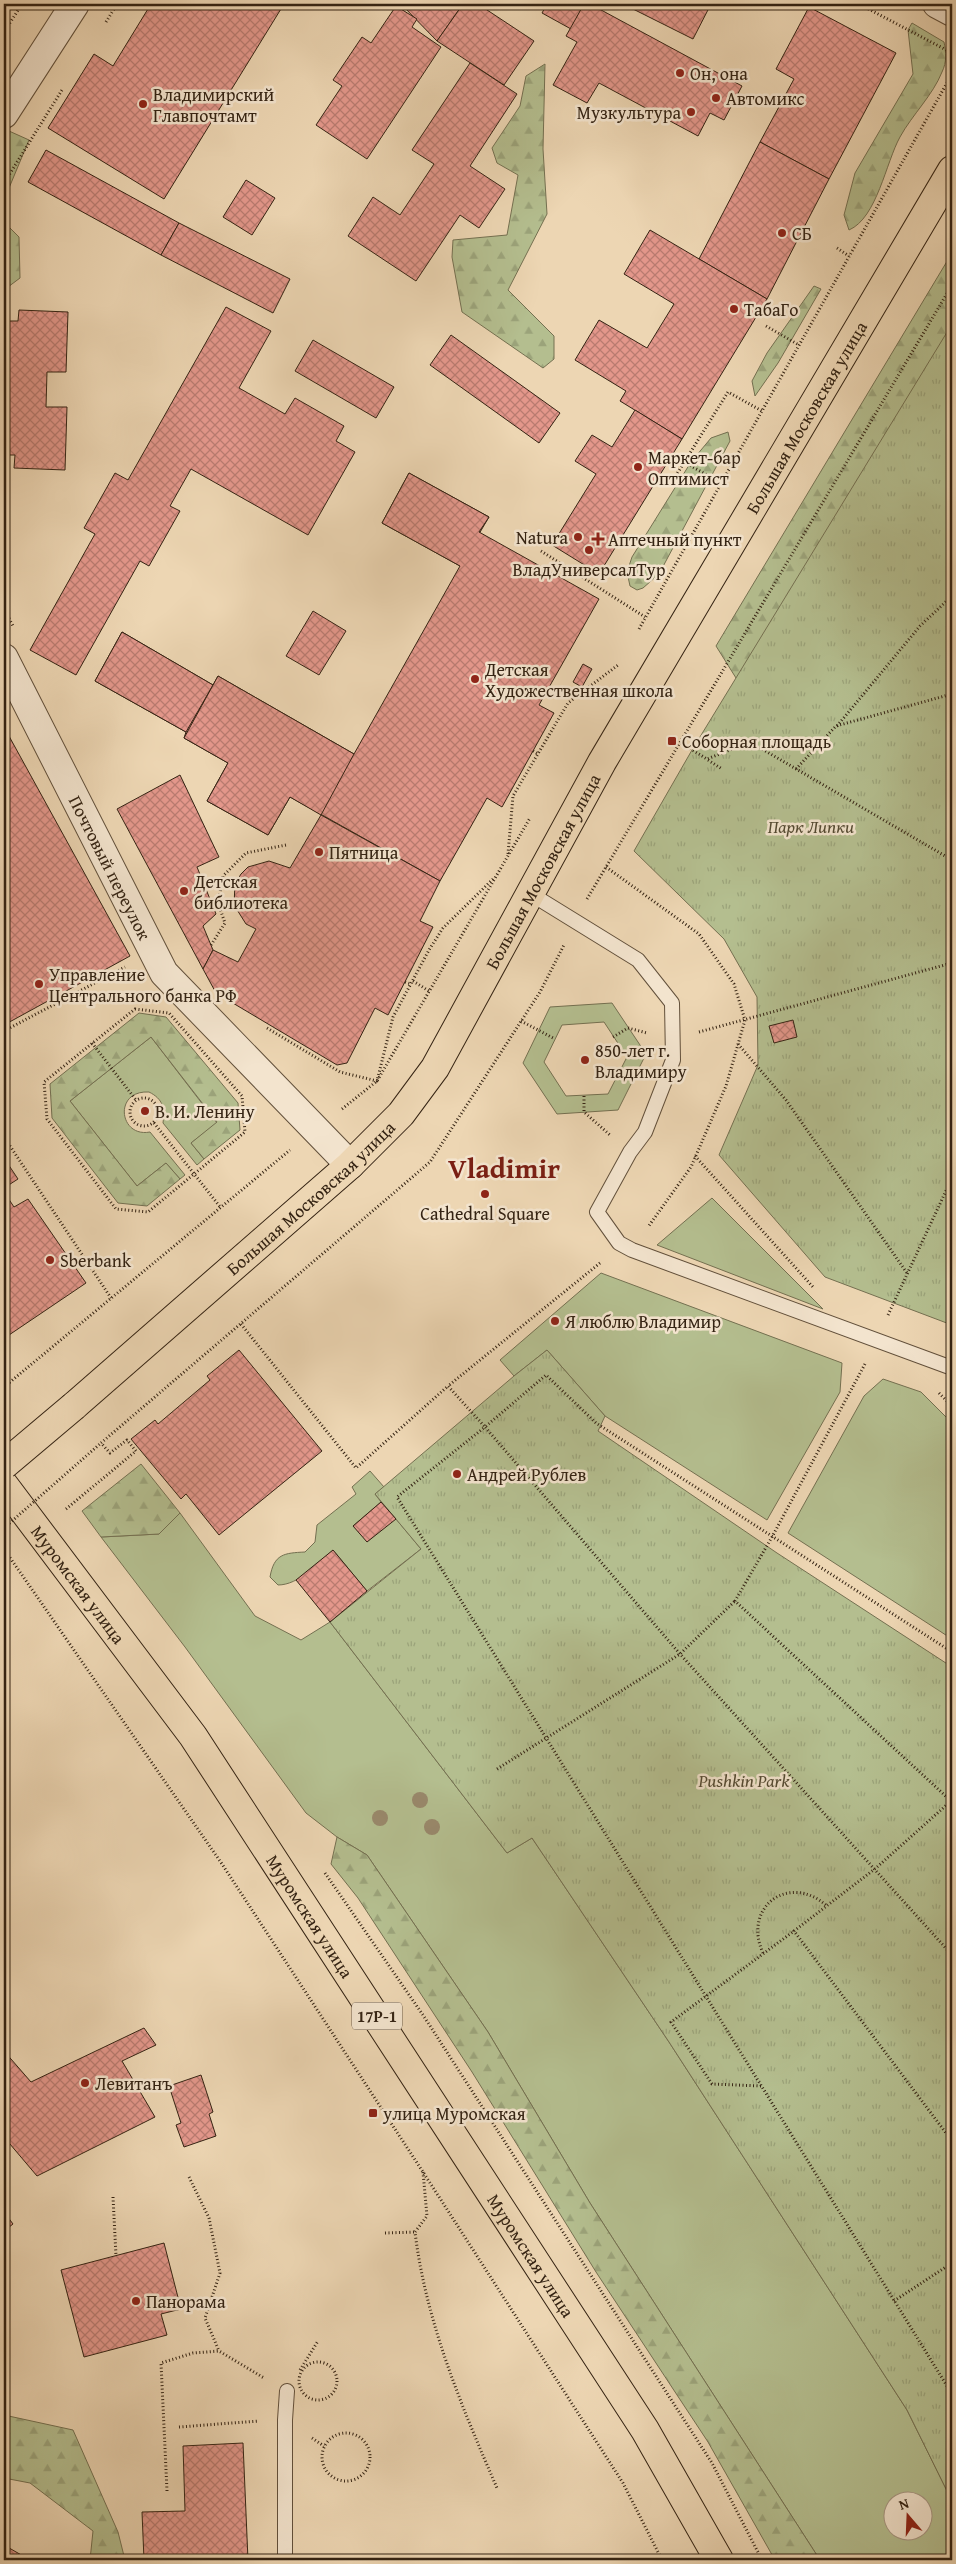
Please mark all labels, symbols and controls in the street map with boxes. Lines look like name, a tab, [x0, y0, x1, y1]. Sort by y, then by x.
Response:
place label: Он, она	[690, 60, 748, 87]
marker: Он, она	[674, 67, 686, 79]
place label: Владимирский Главпочтамт	[153, 81, 275, 129]
place label: Автомикс	[726, 85, 805, 112]
marker: Автомикс	[710, 92, 722, 104]
marker: Владимирский Главпочтамт	[137, 98, 149, 110]
place label: Музкультура	[577, 99, 681, 126]
marker: Музкультура	[685, 106, 697, 118]
place label: СБ	[792, 220, 812, 247]
marker: СБ	[776, 227, 788, 239]
place label: ТабаГо	[744, 296, 798, 323]
marker: ТабаГо	[728, 303, 740, 315]
street label: Большая Московская улица	[738, 315, 874, 518]
place label: Маркет-бар Оптимист	[648, 444, 741, 492]
marker: Маркет-бар Оптимист	[632, 461, 644, 473]
place label: Natura	[516, 524, 568, 551]
place label: Аптечный пункт	[608, 526, 742, 553]
marker: Natura	[572, 531, 584, 543]
marker: Аптечный пункт	[592, 533, 604, 545]
marker: ВладУниверсалТур	[583, 544, 595, 556]
place label: ВладУниверсалТур	[513, 556, 666, 583]
place label: Детская Художественная школа	[484, 656, 673, 704]
marker: Детская Художественная школа	[469, 673, 481, 685]
place label: Соборная площадь	[682, 728, 831, 755]
marker: Соборная площадь	[666, 735, 678, 747]
street label: Большая Московская улица	[478, 768, 607, 974]
street label: Почтовый переулок	[62, 791, 159, 945]
park label: Парк Липки	[768, 813, 854, 840]
place label: Пятница	[329, 839, 399, 866]
marker: Пятница	[313, 846, 325, 858]
place label: Детская библиотека	[193, 868, 289, 916]
marker: Детская библиотека	[178, 885, 190, 897]
place label: Управление Центрального банка РФ	[49, 961, 237, 1009]
marker: Управление Центрального банка РФ	[33, 978, 45, 990]
place label: 850-лет г. Владимиру	[595, 1037, 687, 1085]
marker: 850-лет г. Владимиру	[579, 1054, 591, 1066]
place label: В. И. Ленину	[155, 1098, 255, 1125]
marker: В. И. Ленину	[139, 1105, 151, 1117]
street label: Большая Московская улица	[220, 1114, 401, 1281]
district label: Vladimir	[448, 1147, 560, 1188]
marker: Cathedral Square	[479, 1188, 491, 1200]
place label: Cathedral Square	[420, 1200, 550, 1227]
place label: Sberbank	[60, 1247, 132, 1274]
marker: Sberbank	[44, 1254, 56, 1266]
place label: Я люблю Владимир	[564, 1308, 721, 1335]
marker: Я люблю Владимир	[549, 1315, 561, 1327]
place label: Андрей Рублев	[467, 1461, 586, 1488]
marker: Андрей Рублев	[451, 1468, 463, 1480]
street label: Муромская улица	[25, 1519, 133, 1650]
park label: Pushkin Park	[697, 1767, 790, 1794]
street label: Муромская улица	[260, 1849, 361, 1984]
road number: 17Р-1	[352, 2002, 402, 2030]
place label: Левитанъ	[95, 2070, 173, 2097]
marker: Левитанъ	[79, 2077, 91, 2089]
place label: улица Муромская	[382, 2100, 526, 2127]
marker: улица Муромская	[367, 2107, 379, 2119]
street label: Муромская улица	[481, 2188, 582, 2323]
place label: Панорама	[146, 2288, 226, 2315]
marker: Панорама	[130, 2295, 142, 2307]
north arrow	[884, 2492, 934, 2542]
text: N	[896, 2493, 912, 2515]

